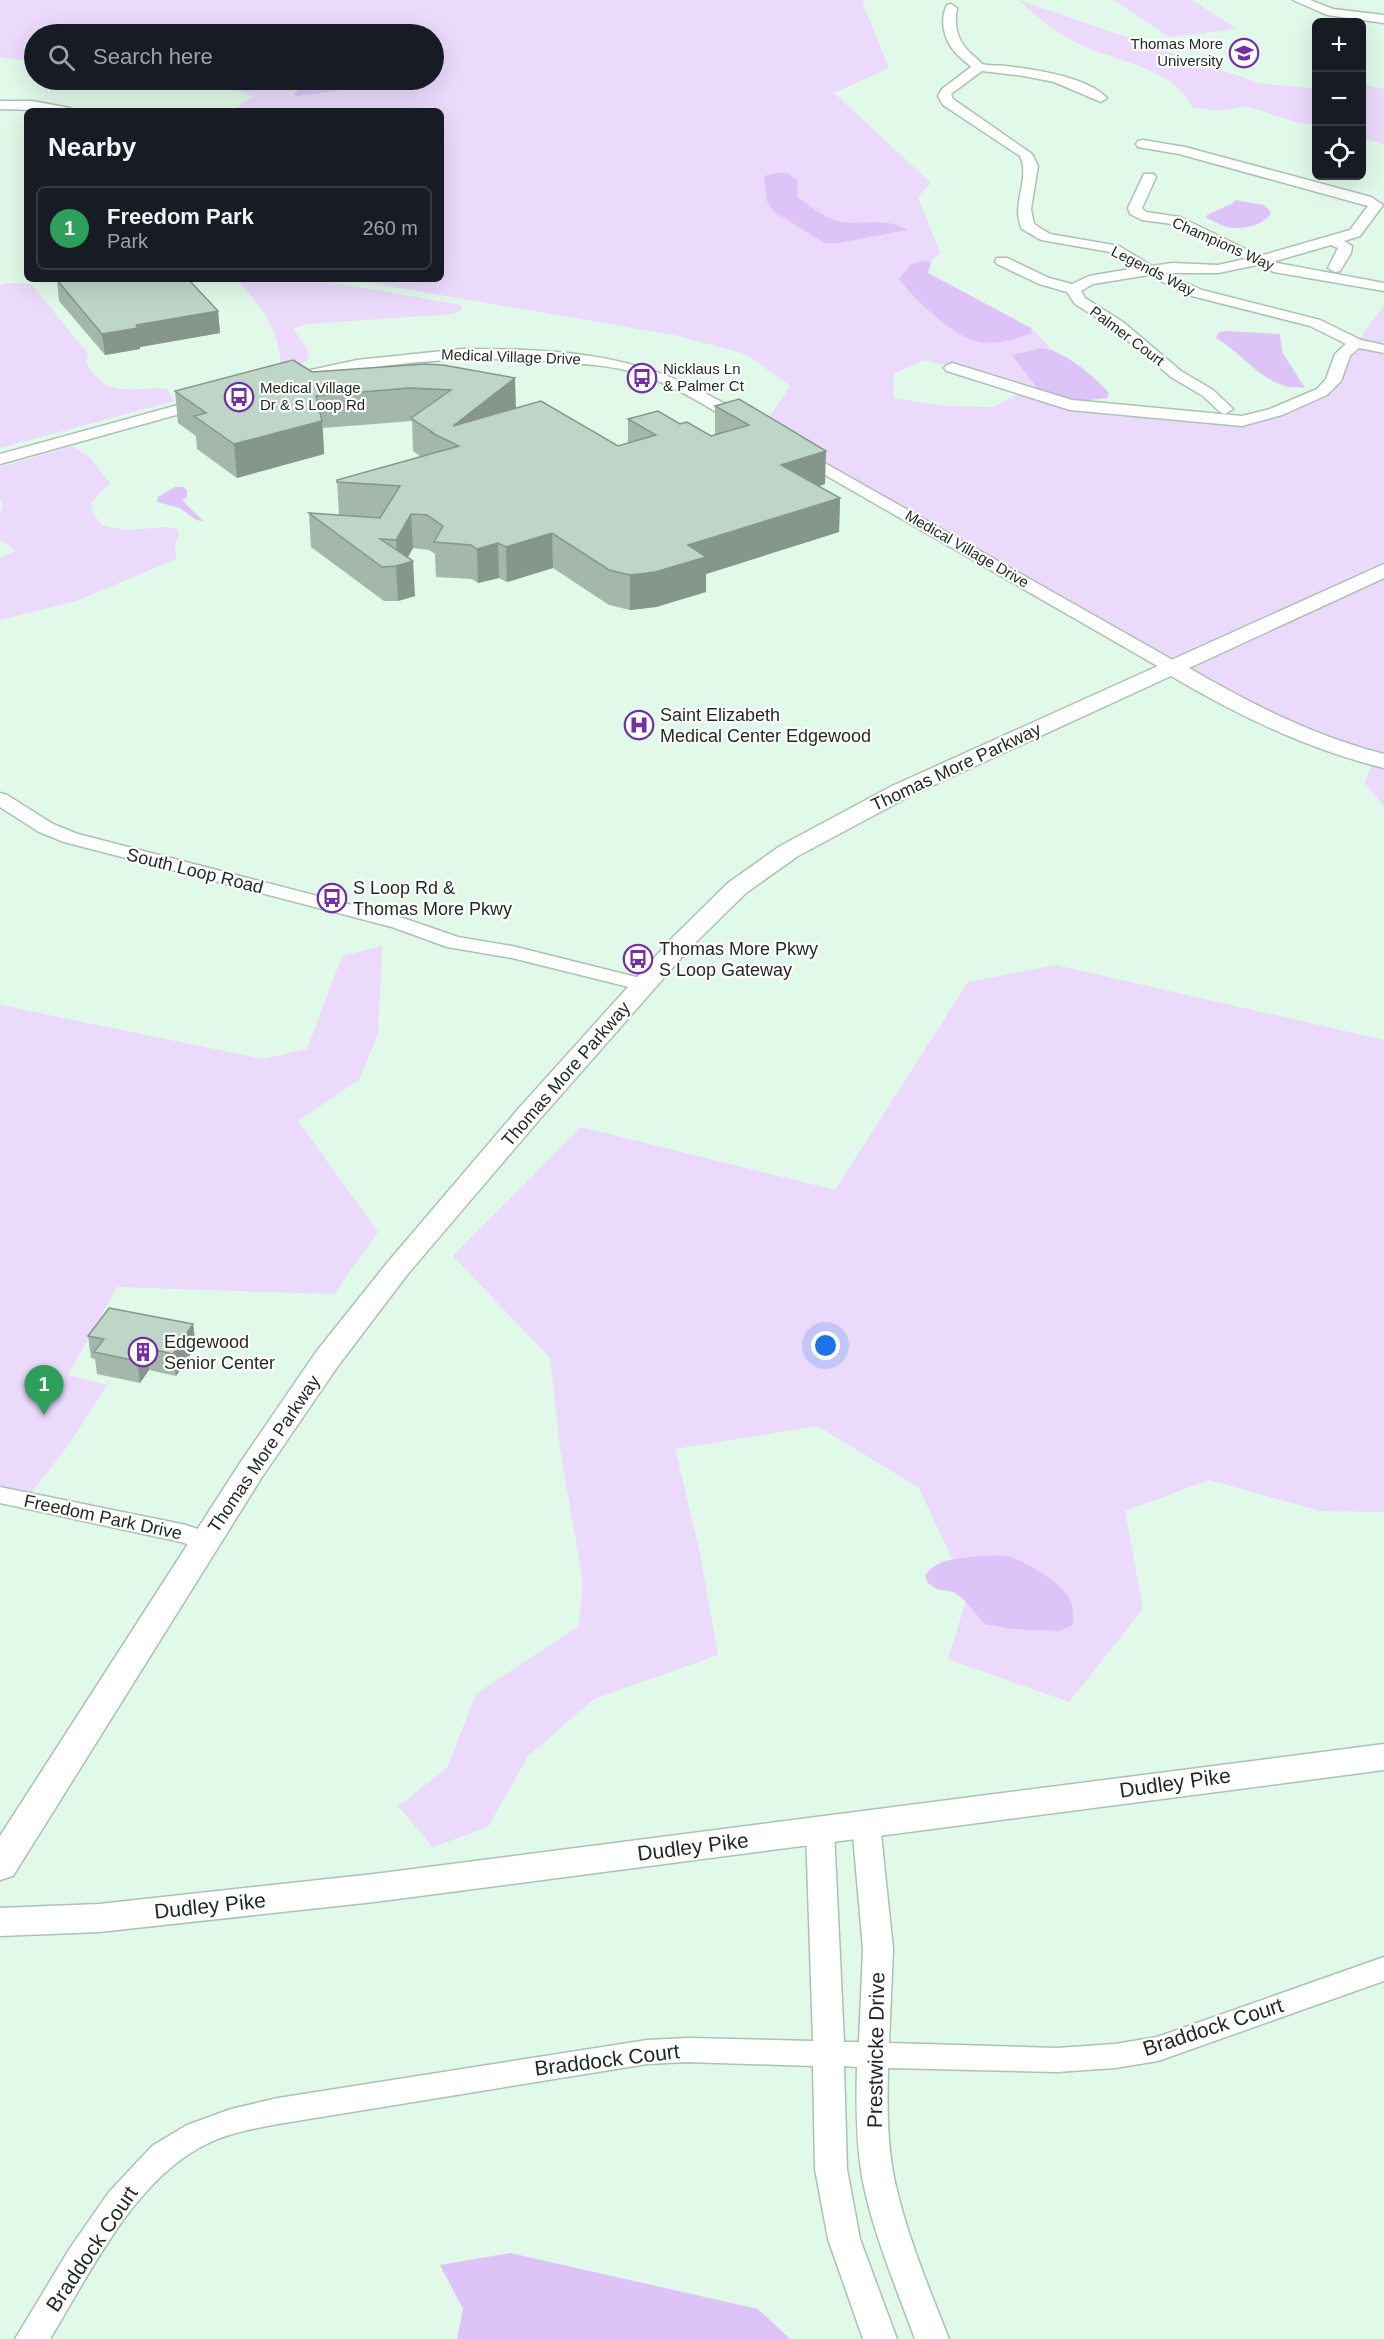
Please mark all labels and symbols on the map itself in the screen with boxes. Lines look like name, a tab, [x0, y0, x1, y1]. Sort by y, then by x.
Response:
place label: Thomas More University	[1130, 35, 1223, 69]
school or university icon: Thomas More University	[1228, 37, 1260, 69]
street label: Champions Way	[1170, 214, 1277, 274]
street label: Legends Way	[1109, 242, 1198, 299]
street label: Palmer Court	[1087, 302, 1168, 369]
street label: Medical Village Drive	[441, 346, 581, 367]
place label: Nicklaus Ln & Palmer Ct	[663, 360, 745, 394]
bus stop icon: Nicklaus Ln & Palmer Ct	[626, 362, 658, 394]
place label: Medical Village Dr & S Loop Rd	[260, 379, 365, 413]
bus stop icon: Medical Village Dr & S Loop Rd	[223, 381, 255, 413]
street label: Medical Village Drive	[902, 506, 1032, 591]
place label: Saint Elizabeth Medical Center Edgewood	[660, 705, 871, 746]
hospital icon: Saint Elizabeth Medical Center Edgewood	[623, 709, 655, 741]
street label: Thomas More Parkway	[868, 719, 1044, 815]
street label: South Loop Road	[125, 844, 265, 898]
place label: S Loop Rd & Thomas More Pkwy	[353, 878, 512, 919]
bus stop icon: S Loop Rd & Thomas More Pkwy	[316, 882, 348, 914]
place label: Thomas More Pkwy S Loop Gateway	[659, 939, 818, 980]
bus stop icon: Thomas More Pkwy S Loop Gateway	[622, 943, 654, 975]
street label: Thomas More Parkway	[498, 998, 634, 1150]
your location	[811, 1331, 840, 1360]
place label: Edgewood Senior Center	[164, 1332, 275, 1373]
building icon: Edgewood Senior Center	[127, 1336, 159, 1368]
pin: 1	[24, 1366, 63, 1415]
street label: Thomas More Parkway	[204, 1372, 324, 1536]
street label: Freedom Park Drive	[22, 1490, 184, 1544]
street label: Dudley Pike	[1118, 1763, 1232, 1802]
street label: Dudley Pike	[636, 1828, 750, 1865]
street label: Dudley Pike	[153, 1888, 267, 1923]
street label: Prestwicke Drive	[863, 1972, 888, 2128]
street label: Braddock Court	[1140, 1993, 1286, 2060]
street label: Braddock Court	[533, 2039, 681, 2080]
street label: Braddock Court	[41, 2182, 142, 2316]

